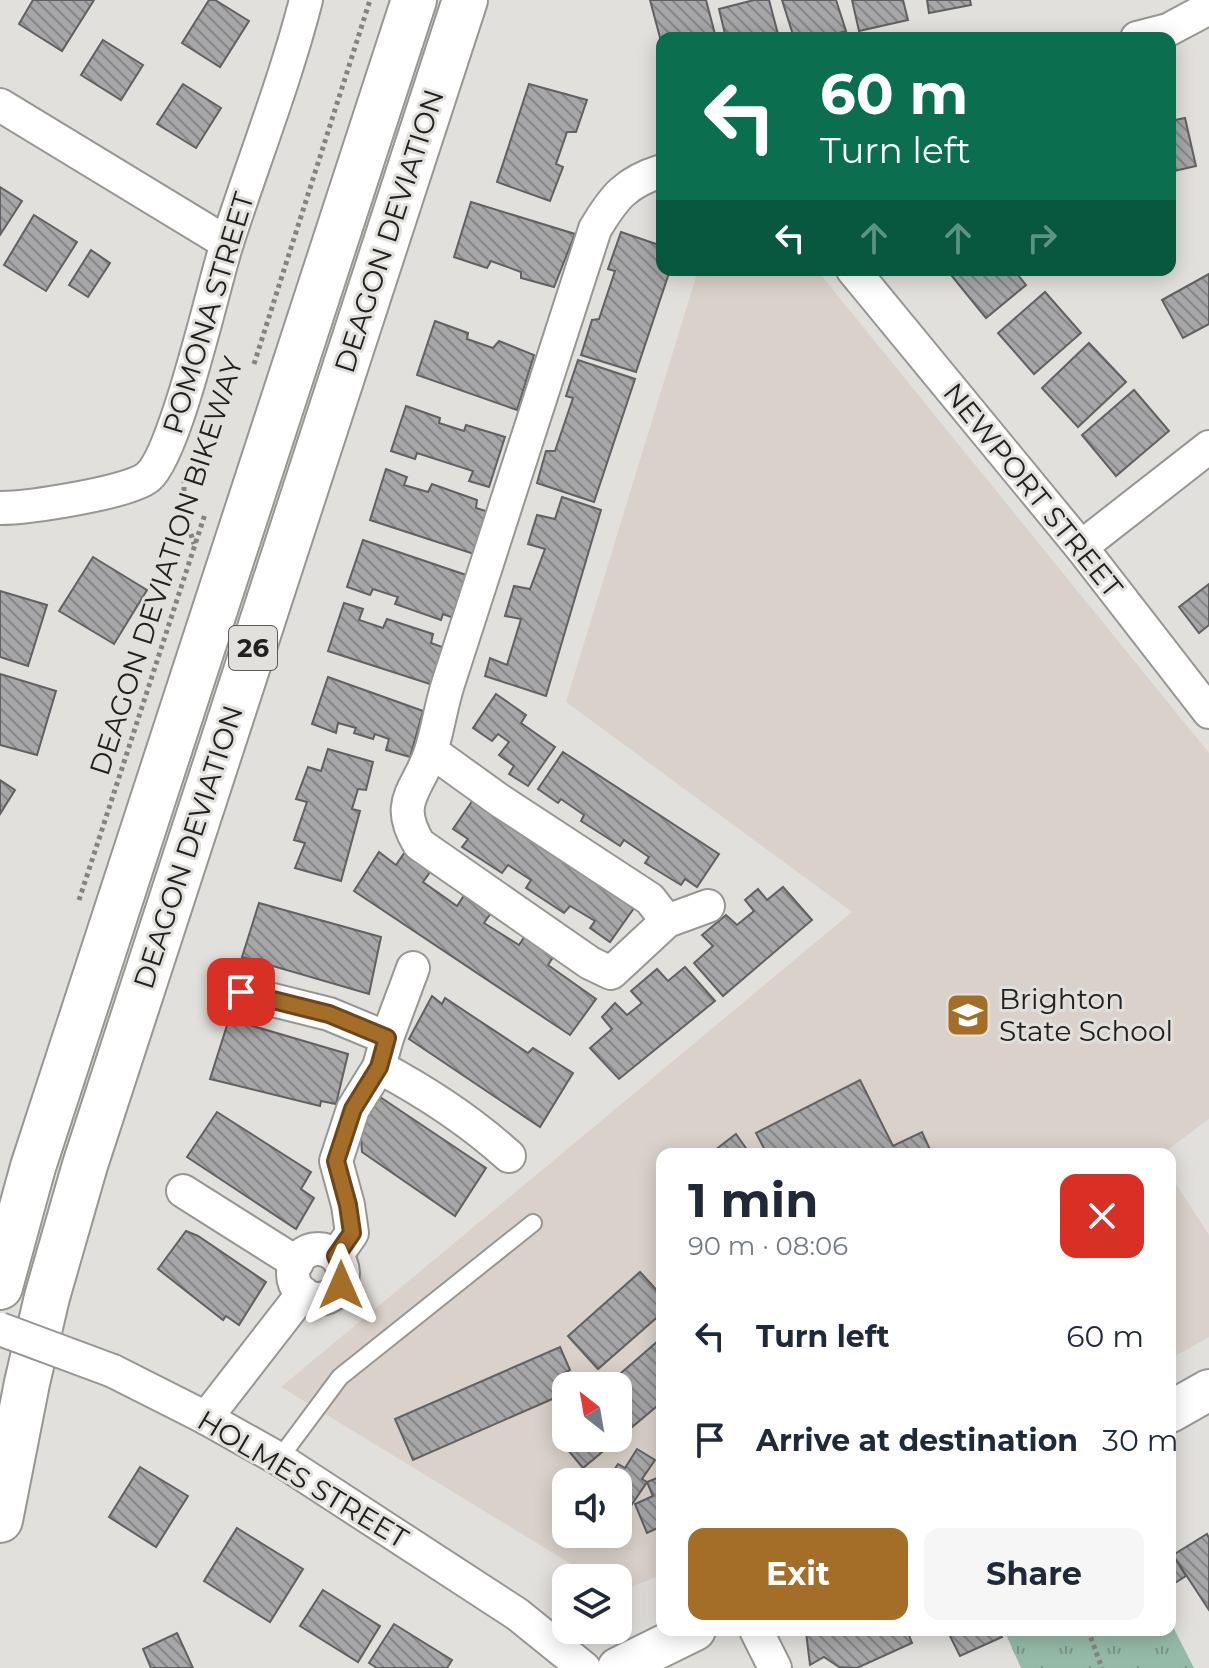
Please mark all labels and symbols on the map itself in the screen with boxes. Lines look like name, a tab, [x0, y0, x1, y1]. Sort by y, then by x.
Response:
street label: DEAGON DEVIATION	[327, 85, 451, 377]
street label: POMONA STREET	[155, 188, 261, 438]
street label: DEAGON DEVIATION BIKEWAY	[82, 352, 250, 779]
street label: NEWPORT STREET	[936, 376, 1130, 604]
road number: 26	[229, 626, 277, 670]
street label: DEAGON DEVIATION	[126, 701, 250, 993]
pin	[207, 958, 275, 1026]
place label: Brighton State School	[999, 982, 1173, 1048]
school or university icon: Brighton State School	[944, 991, 992, 1039]
position arrow	[299, 1243, 383, 1327]
north arrow	[552, 1372, 632, 1452]
street label: HOLMES STREET	[192, 1403, 414, 1555]

